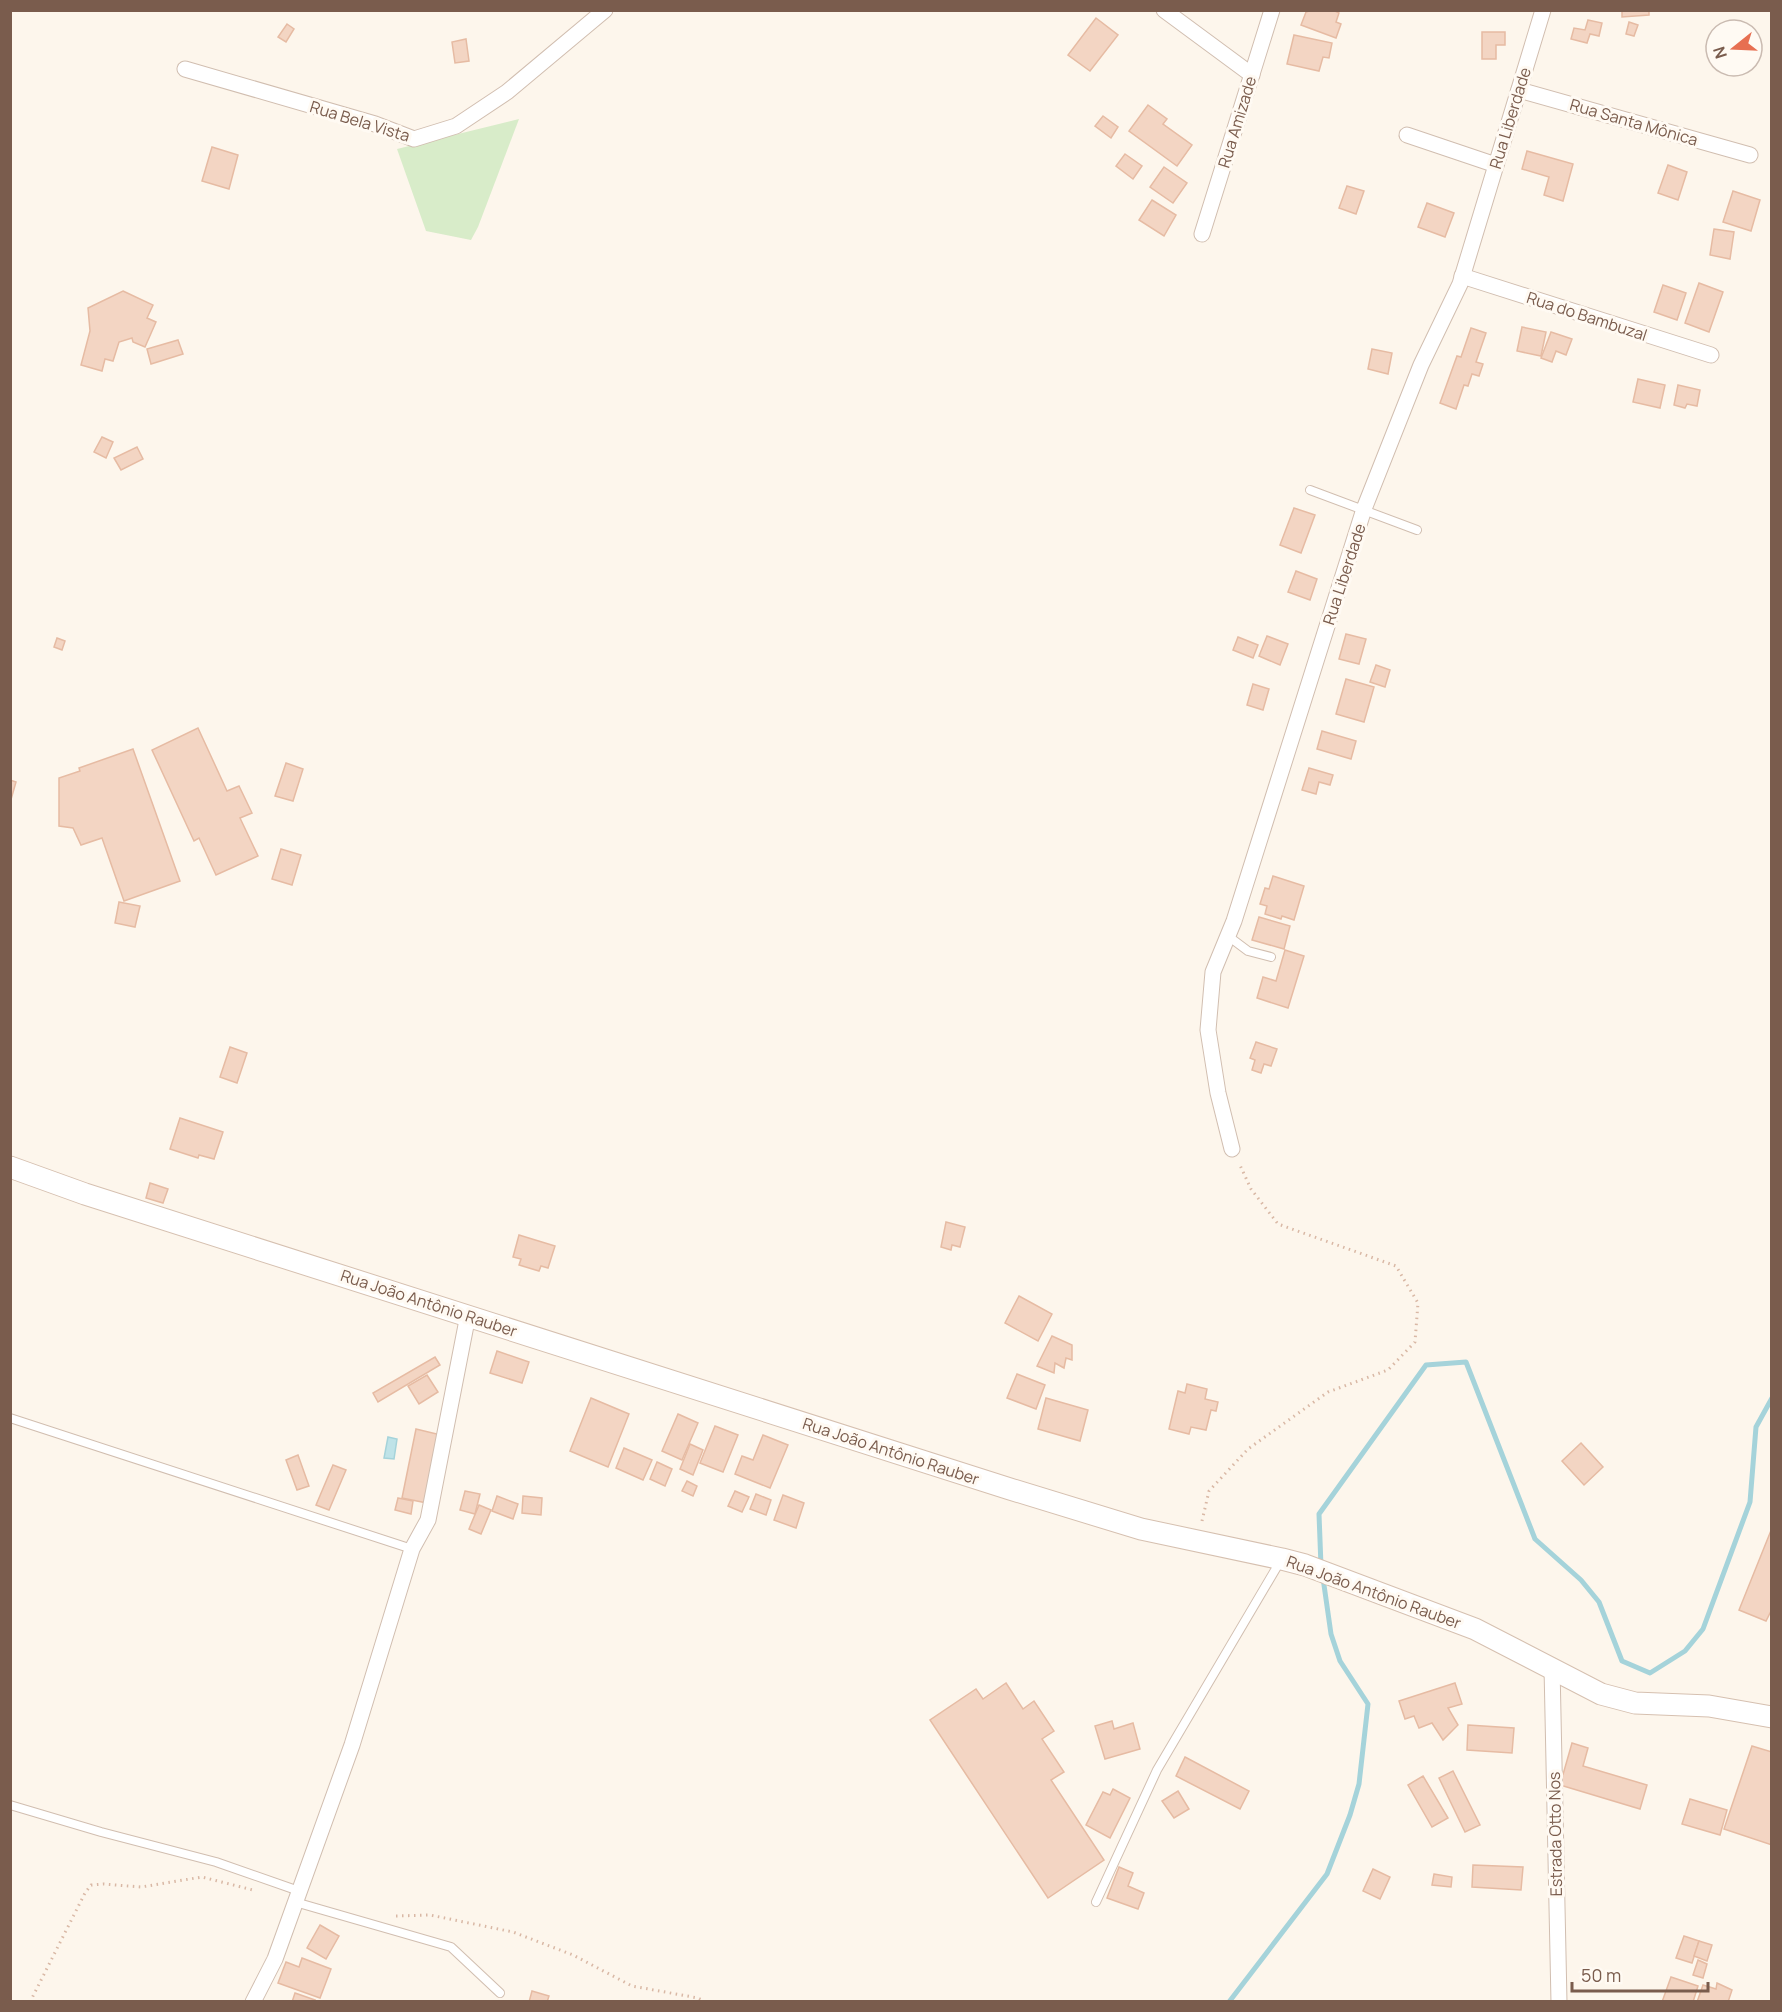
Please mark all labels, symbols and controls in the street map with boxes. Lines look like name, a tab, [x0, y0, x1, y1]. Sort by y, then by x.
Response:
north arrow	[1704, 18, 1764, 78]
text: N	[1707, 44, 1732, 62]
street label: Rua Liberdade	[1484, 64, 1536, 172]
street label: Rua Amizade	[1213, 73, 1261, 171]
street label: Rua Santa Mônica	[1567, 93, 1701, 151]
street label: Rua Bela Vista	[307, 95, 413, 147]
street label: Rua do Bambuzal	[1524, 286, 1650, 346]
street label: Rua Liberdade	[1317, 521, 1371, 627]
street label: Rua João Antônio Rauber	[338, 1264, 520, 1342]
street label: Rua João Antônio Rauber	[800, 1412, 982, 1490]
street label: Rua João Antônio Rauber	[1284, 1550, 1465, 1634]
street label: Estrada Otto Nos	[1543, 1771, 1567, 1897]
scale bar	[1572, 1955, 1708, 1993]
text: 50 m	[1581, 1963, 1621, 1987]

